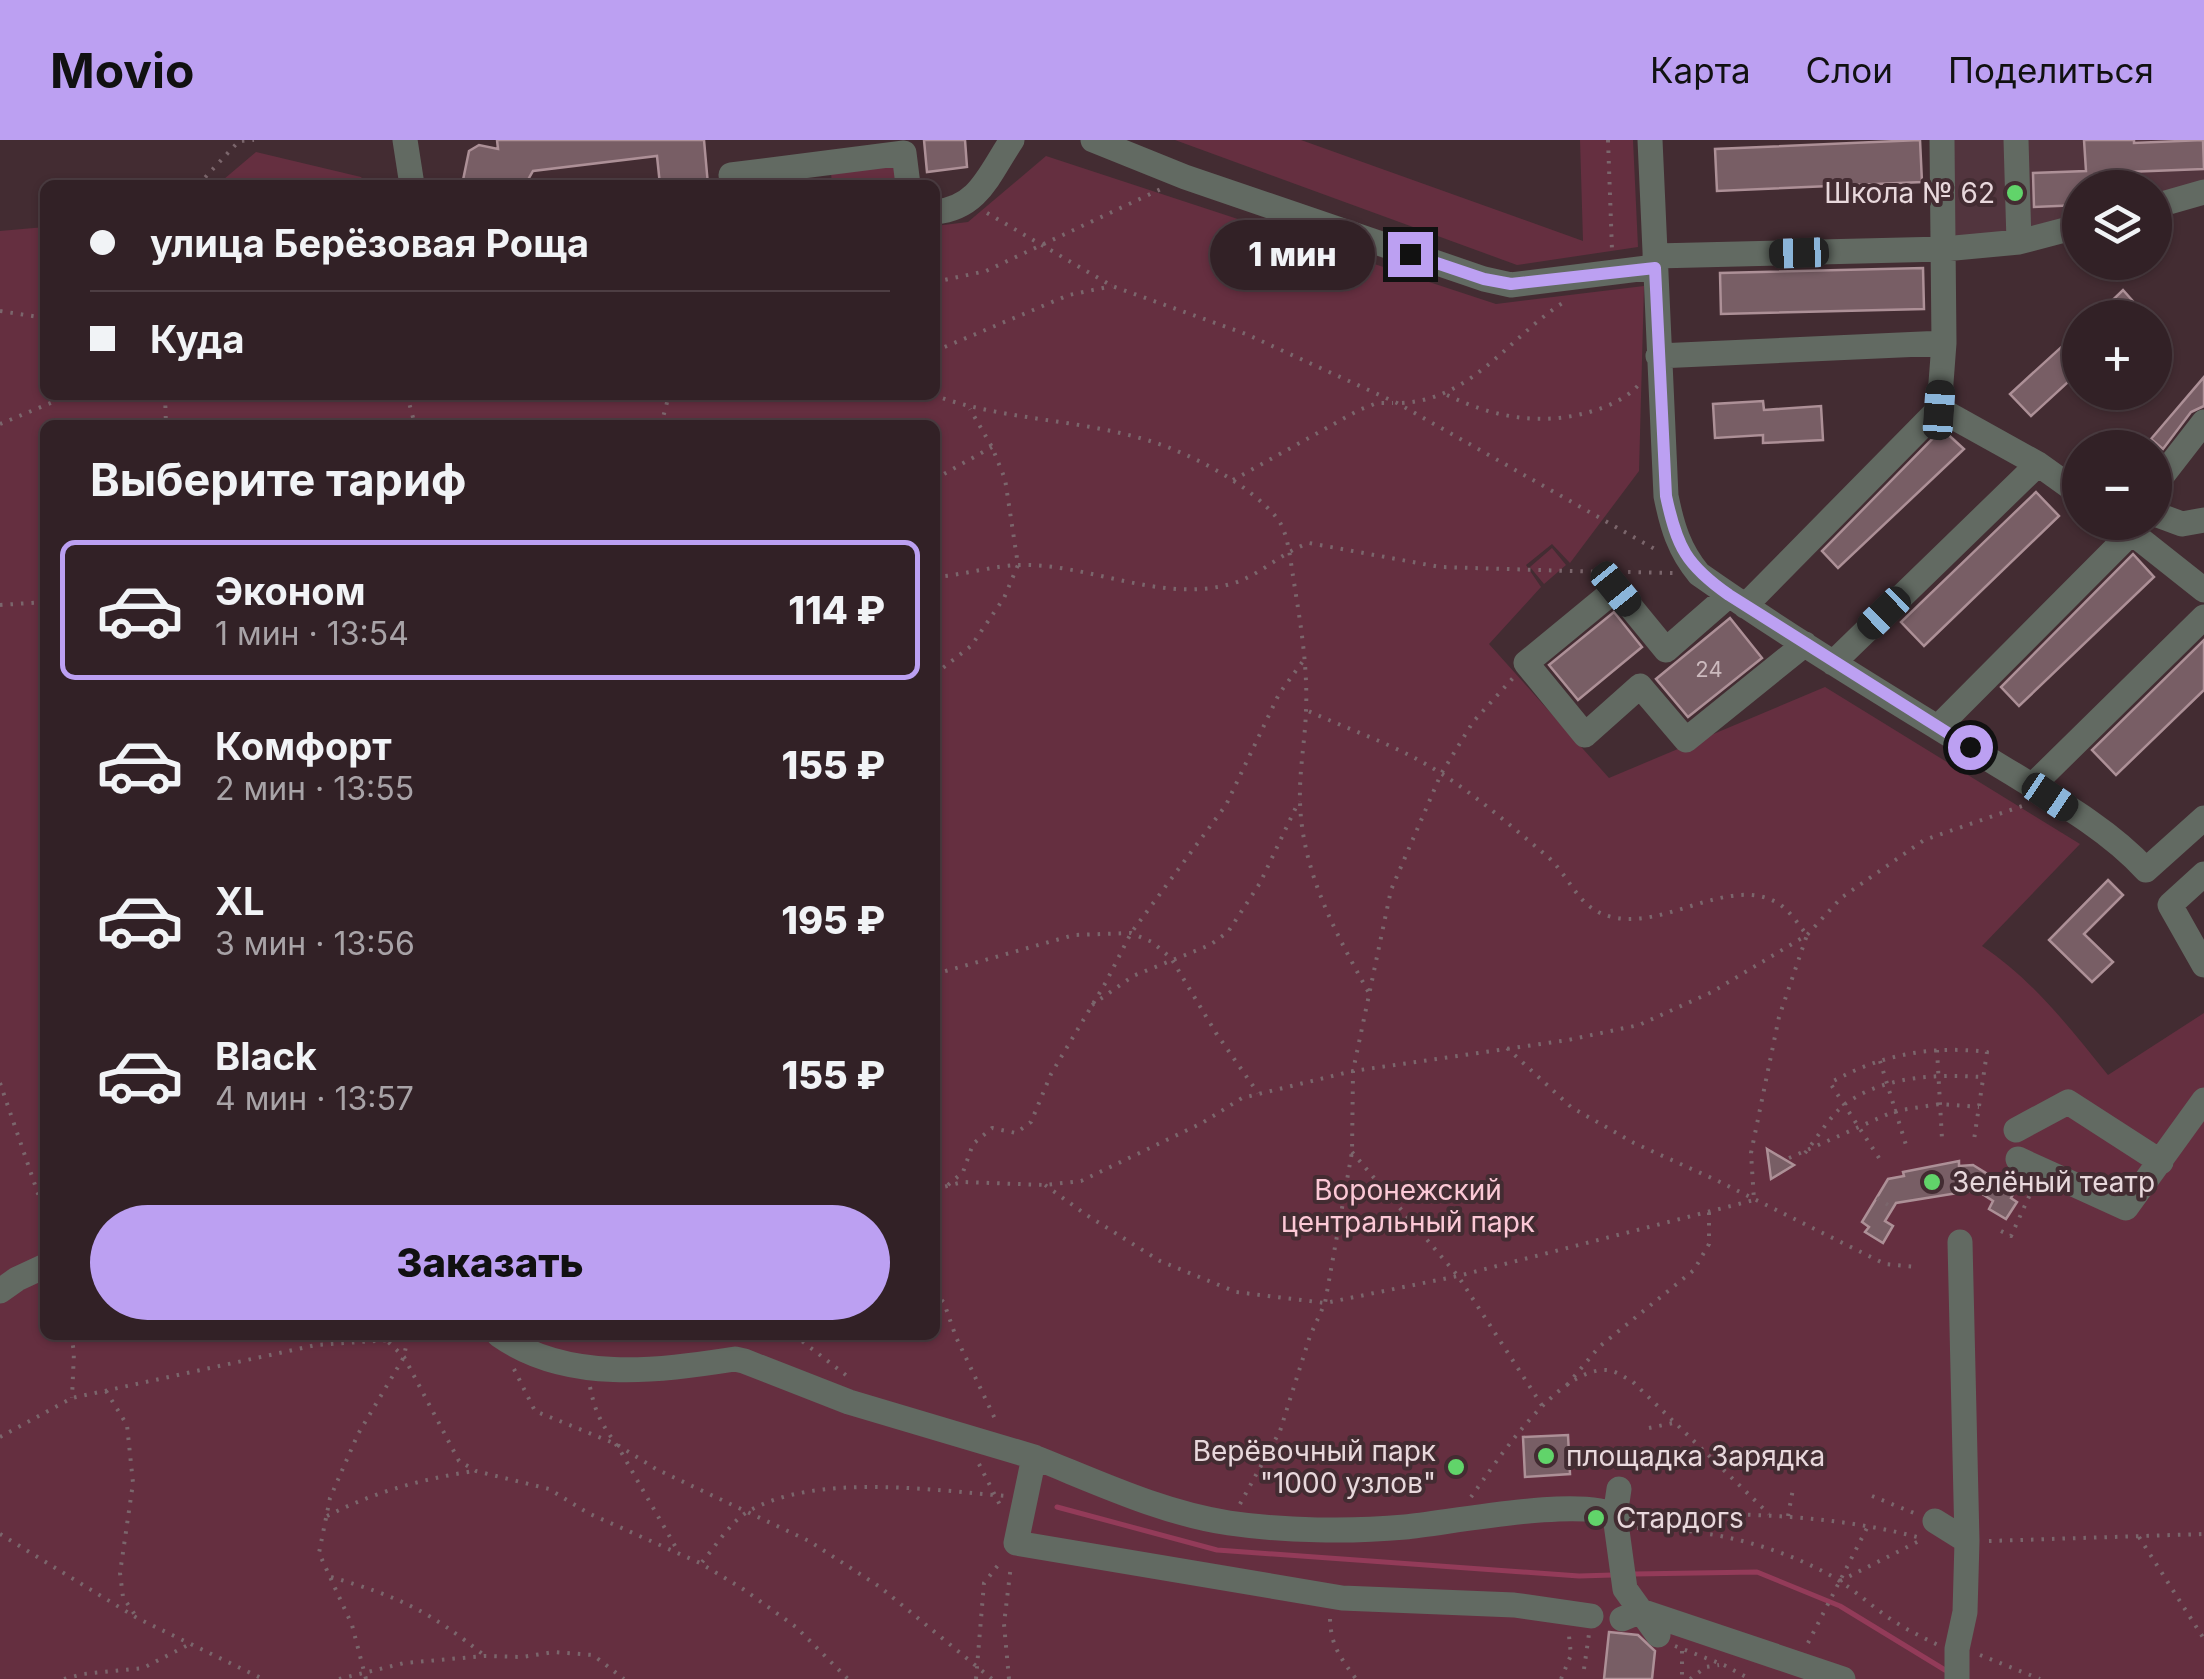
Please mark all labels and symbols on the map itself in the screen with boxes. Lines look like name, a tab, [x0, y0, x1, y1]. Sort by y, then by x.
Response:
place label: Школа № 62	[1824, 176, 1995, 210]
marker: Школа № 62	[2004, 182, 2026, 204]
callout: 1 мин	[1210, 219, 1375, 289]
route end	[1388, 232, 1433, 277]
car	[1768, 237, 1830, 269]
car	[1922, 379, 1956, 441]
car	[1585, 556, 1647, 622]
car	[1852, 581, 1916, 645]
house number: 24	[1695, 656, 1723, 682]
route start	[1948, 725, 1993, 770]
car	[2017, 768, 2083, 826]
place label: Зелёный театр	[1952, 1165, 2155, 1199]
marker: Зелёный театр	[1921, 1171, 1943, 1193]
park label: Воронежский центральный парк	[1281, 1173, 1535, 1239]
place label: Верёвочный парк "1000 узлов"	[1193, 1434, 1436, 1500]
place label: площадка Зарядка	[1566, 1439, 1825, 1473]
marker: площадка Зарядка	[1535, 1445, 1557, 1467]
marker: Верёвочный парк "1000 узлов"	[1445, 1456, 1467, 1478]
place label: Стардогs	[1616, 1501, 1744, 1535]
marker: Стардогs	[1585, 1507, 1607, 1529]

